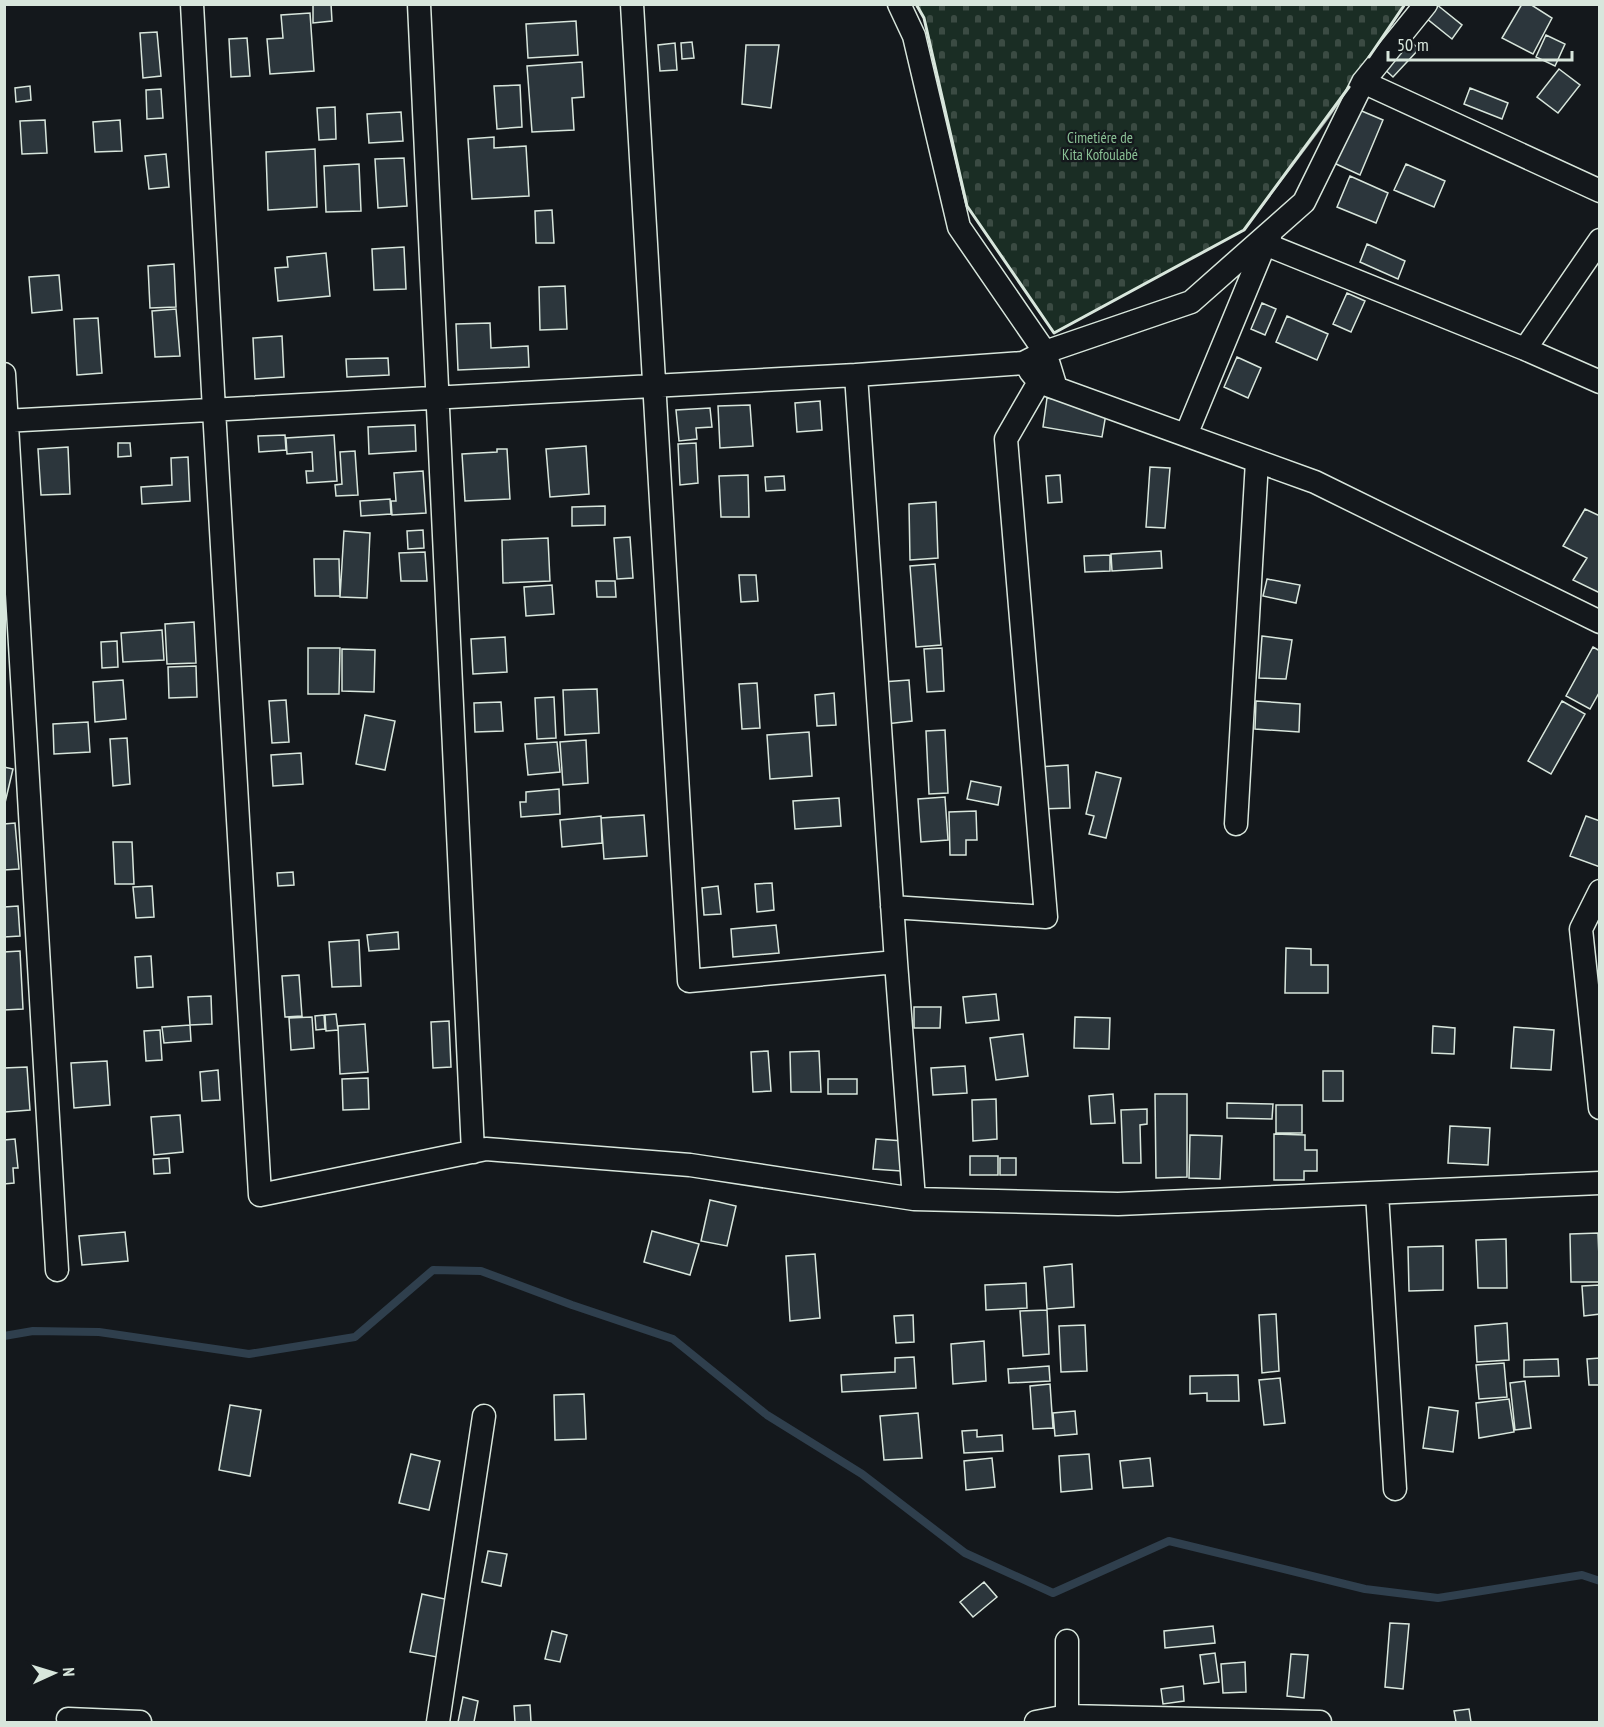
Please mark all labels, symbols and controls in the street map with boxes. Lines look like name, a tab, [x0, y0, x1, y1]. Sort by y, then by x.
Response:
scale bar	[1388, 24, 1572, 62]
text: 50 m	[1397, 33, 1429, 56]
park label: Cimetiére de Kita Kofoulabé	[1062, 128, 1138, 164]
north arrow	[24, 1643, 84, 1703]
text: N	[59, 1667, 79, 1677]

